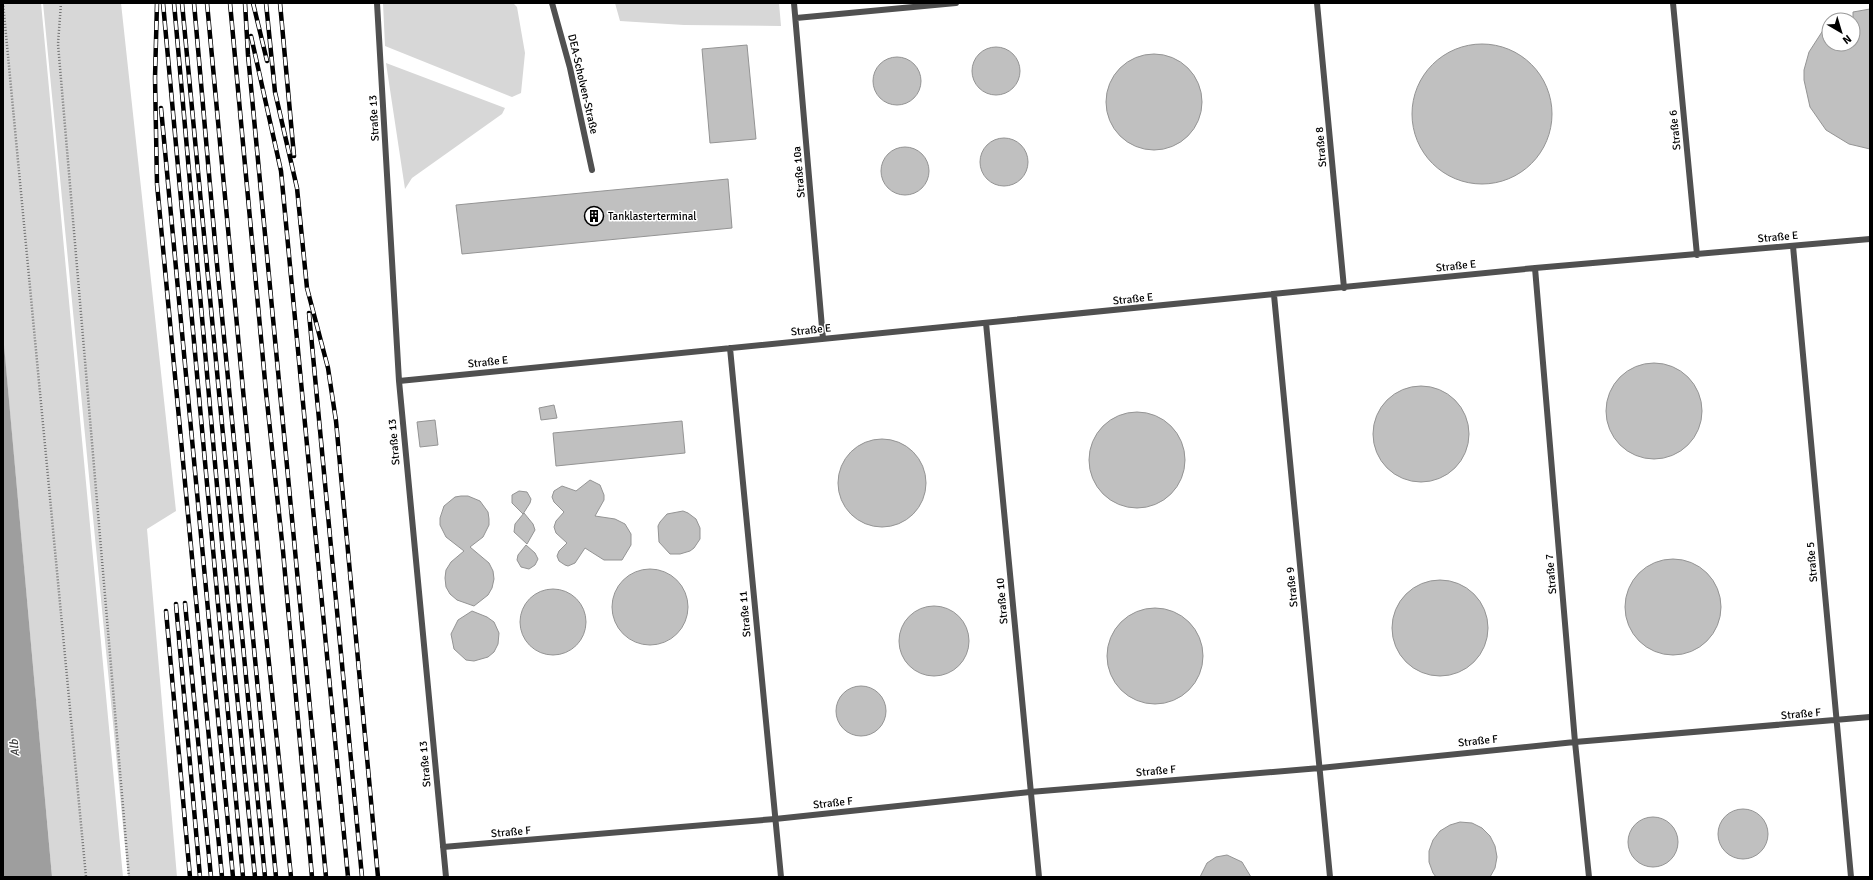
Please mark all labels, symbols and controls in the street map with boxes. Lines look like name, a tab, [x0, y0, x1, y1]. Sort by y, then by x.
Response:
north arrow	[1821, 12, 1861, 52]
text: N	[1840, 32, 1854, 47]
street label: DEA-Scholven-Straße	[565, 33, 601, 135]
street label: Straße 13	[366, 95, 382, 141]
street label: Straße 6	[1666, 109, 1684, 151]
street label: Straße 8	[1313, 126, 1329, 168]
street label: Straße 10a	[790, 145, 808, 198]
building icon: Tanklasterterminal	[583, 205, 605, 227]
place label: Tanklasterterminal	[608, 210, 697, 223]
street label: Straße E	[1757, 229, 1799, 245]
street label: Straße E	[1435, 257, 1477, 275]
street label: Straße E	[1112, 290, 1154, 308]
street label: Straße E	[790, 321, 832, 339]
street label: Straße E	[467, 353, 509, 371]
street label: Straße 13	[386, 418, 402, 466]
street label: Straße 5	[1804, 541, 1820, 583]
street label: Straße 7	[1543, 553, 1559, 595]
street label: Straße 9	[1283, 566, 1301, 608]
street label: Straße 10	[994, 577, 1010, 625]
street label: Straße 11	[737, 590, 753, 638]
street label: Straße F	[1780, 706, 1822, 722]
street label: Straße F	[1457, 732, 1499, 750]
water label: Alb	[7, 738, 23, 757]
street label: Straße 13	[417, 740, 433, 788]
street label: Straße F	[1135, 763, 1177, 779]
street label: Straße F	[812, 794, 854, 812]
street label: Straße F	[490, 824, 532, 840]

